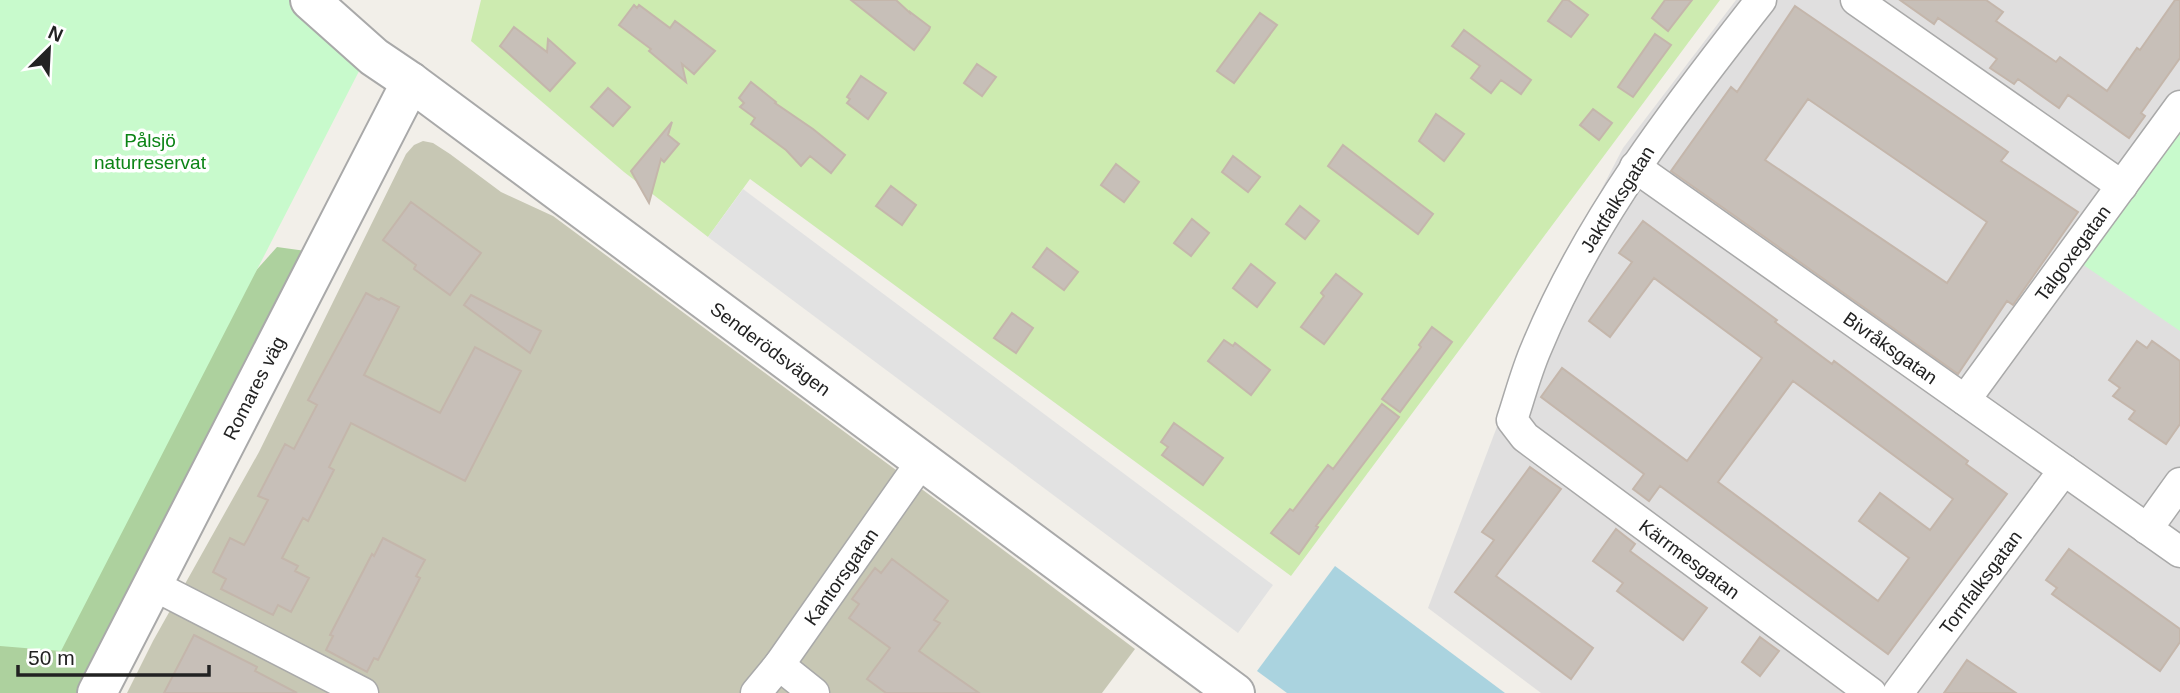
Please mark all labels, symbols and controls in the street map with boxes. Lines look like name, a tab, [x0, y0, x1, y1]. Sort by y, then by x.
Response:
north arrow	[14, 14, 84, 84]
text: N	[45, 22, 66, 46]
park label: Pålsjö naturreservat	[94, 130, 207, 173]
street label: Jaktfalksgatan	[1576, 142, 1659, 256]
street label: Talgoxegatan	[2031, 202, 2115, 305]
street label: Senderödsvägen	[706, 298, 834, 400]
street label: Bivråksgatan	[1839, 308, 1941, 388]
street label: Romares väg	[219, 333, 289, 443]
street label: Kärrmesgatan	[1635, 515, 1744, 603]
street label: Kantorsgatan	[800, 525, 882, 629]
street label: Tornfalksgatan	[1935, 527, 2026, 638]
scale bar	[18, 634, 208, 678]
text: 50 m	[28, 646, 75, 669]

